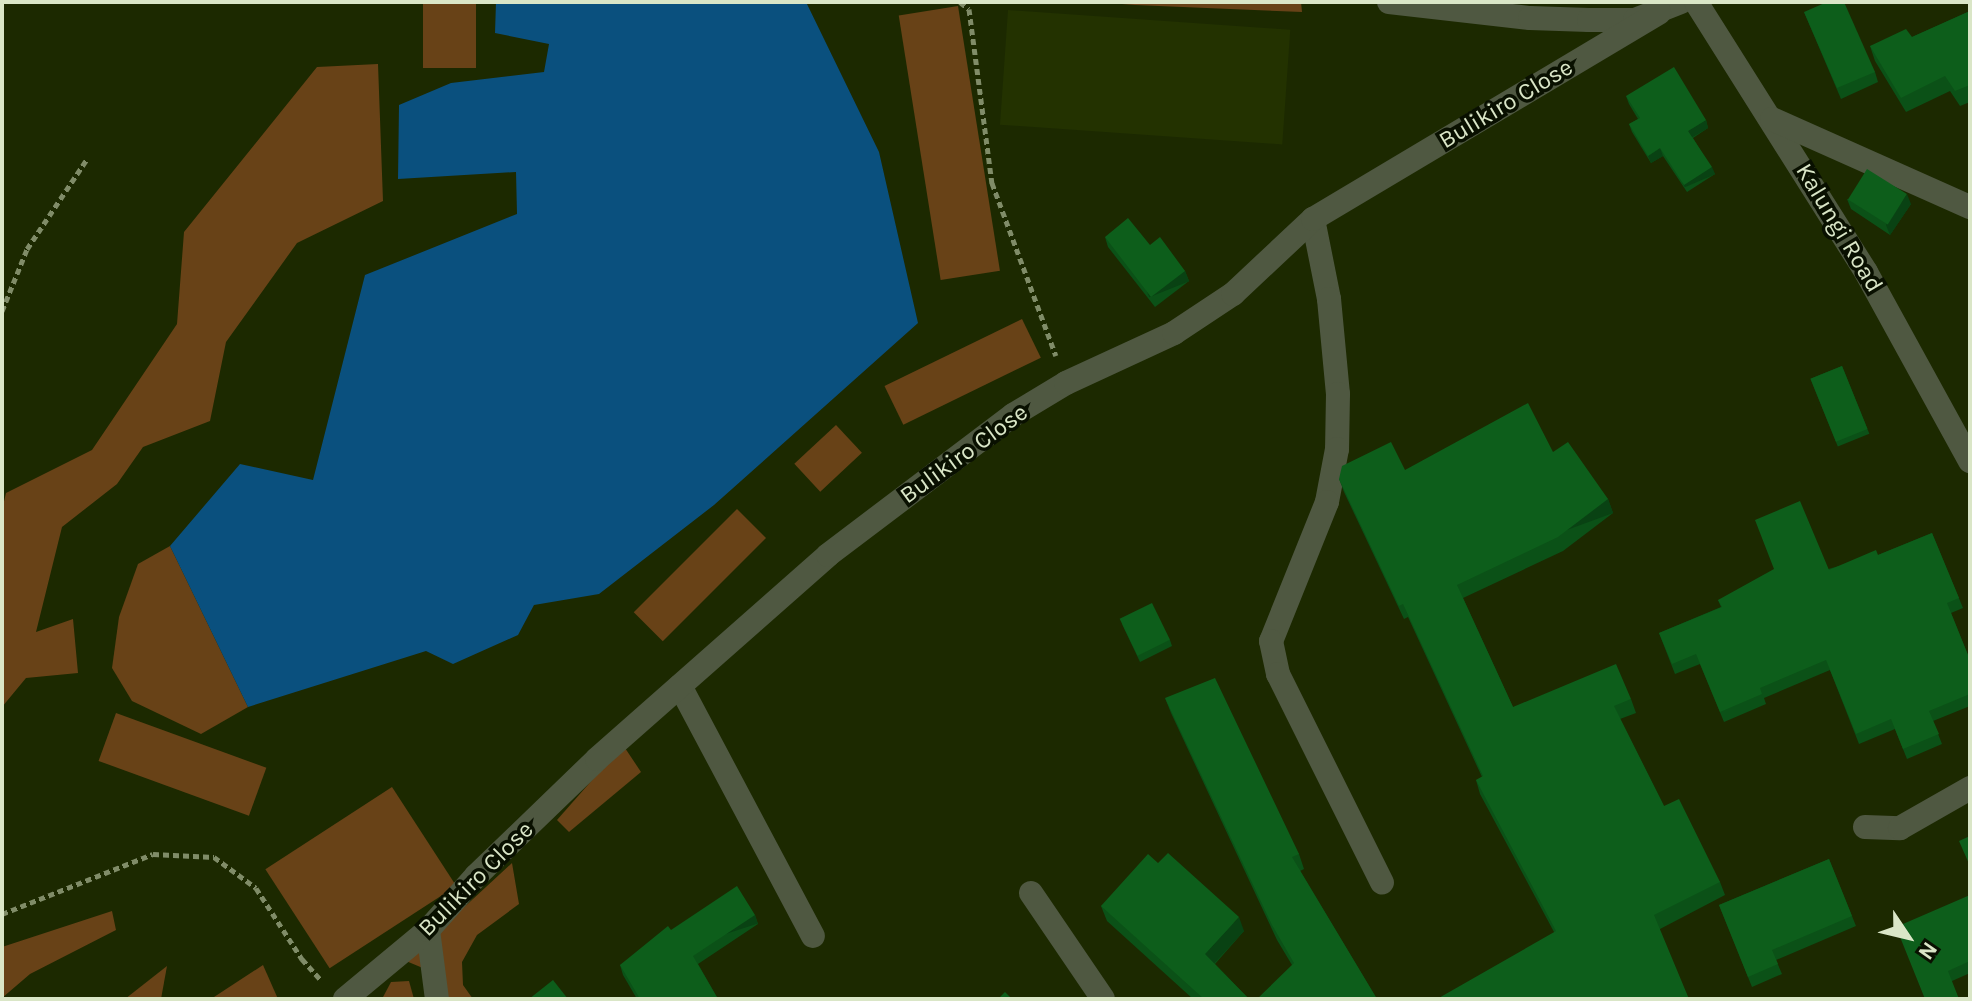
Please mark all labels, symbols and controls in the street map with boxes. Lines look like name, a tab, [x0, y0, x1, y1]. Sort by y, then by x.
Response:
street label: Bulikiro Close	[1434, 53, 1578, 155]
street label: Kalungi Road	[1789, 158, 1889, 298]
street label: Bulikiro Close	[894, 398, 1034, 510]
street label: Bulikiro Close	[412, 815, 540, 943]
north arrow	[1868, 897, 1948, 977]
text: N	[1912, 937, 1943, 965]

